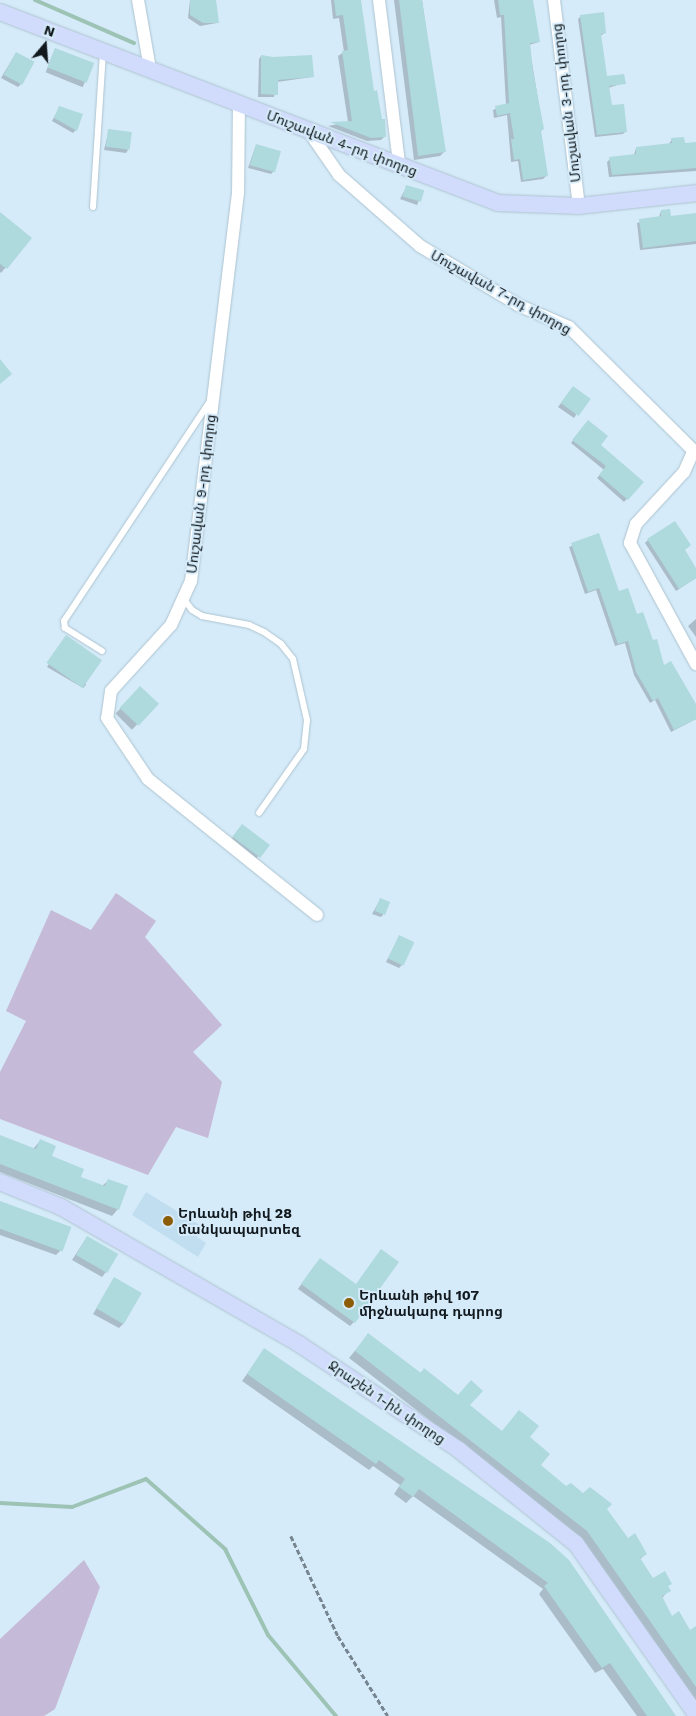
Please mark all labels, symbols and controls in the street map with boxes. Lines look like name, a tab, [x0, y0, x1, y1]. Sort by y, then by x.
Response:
north arrow	[20, 20, 70, 70]
text: N	[42, 22, 57, 40]
street label: Մուշավան 3-րդ փողոց	[548, 23, 584, 183]
street label: Մուշավան 4-րդ փողոց	[264, 106, 420, 180]
street label: Մուշավան 7-րդ փողոց	[427, 246, 575, 338]
street label: Մուշավան 9-րդ փողոց	[183, 413, 219, 575]
place label: Երևանի թիվ 28 մանկապարտեզ	[178, 1205, 300, 1238]
marker: Երևանի թիվ 28 մանկապարտեզ	[162, 1215, 174, 1227]
place label: Երևանի թիվ 107 միջնակարգ դպրոց	[359, 1287, 503, 1320]
marker: Երևանի թիվ 107 միջնակարգ դպրոց	[343, 1297, 355, 1309]
street label: Ջրաշեն 1-ին փողոց	[325, 1356, 449, 1448]

